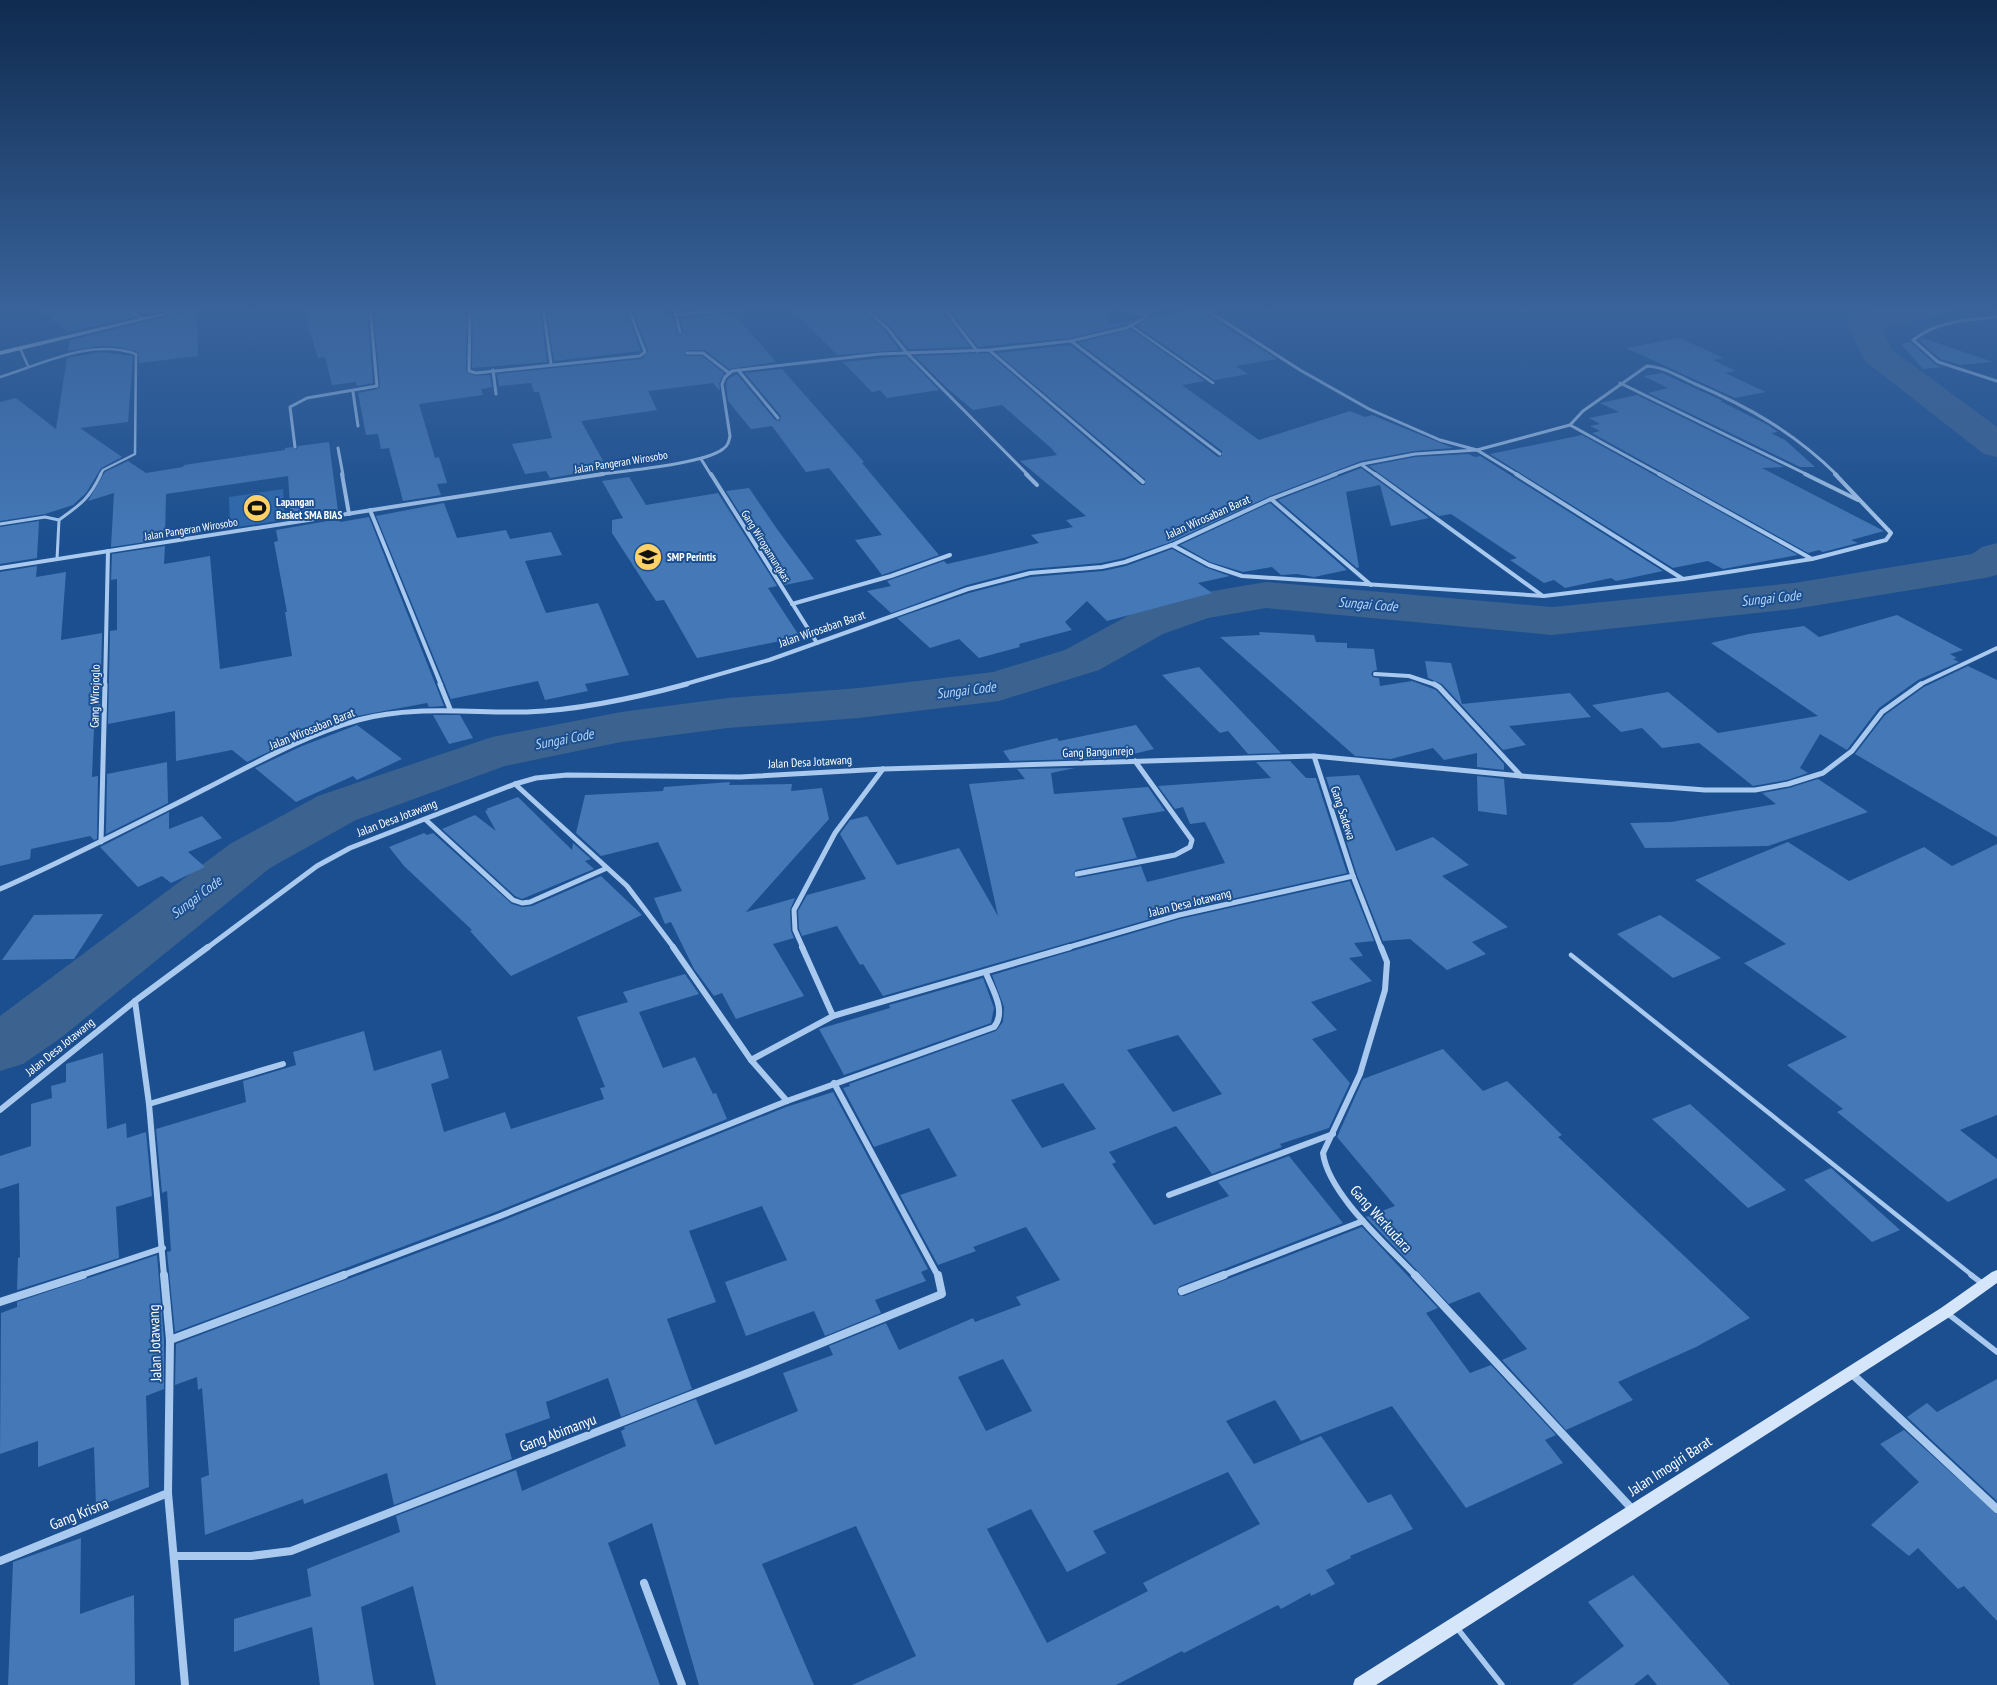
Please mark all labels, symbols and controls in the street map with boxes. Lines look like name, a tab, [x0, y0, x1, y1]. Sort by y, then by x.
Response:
street label: Jalan Pangeran Wirosobo	[572, 448, 669, 476]
street label: Jalan Wirosaban Barat	[1162, 491, 1253, 542]
sports icon: Lapangan Basket SMA BIAS	[242, 493, 272, 523]
place label: Lapangan Basket SMA BIAS	[276, 495, 342, 522]
street label: Gang Wiropamungkas	[738, 507, 794, 585]
street label: Jalan Pangeran Wirosobo	[142, 515, 239, 543]
school or university icon: SMP Perintis	[633, 542, 663, 572]
place label: SMP Perintis	[667, 550, 716, 564]
water label: Sungai Code	[1740, 586, 1803, 610]
water label: Sungai Code	[1337, 592, 1400, 616]
street label: Jalan Wirosaban Barat	[776, 606, 868, 651]
street label: Gang Wirojoglo	[86, 664, 103, 728]
water label: Sungai Code	[935, 677, 998, 703]
street label: Jalan Wirosaban Barat	[266, 704, 357, 753]
water label: Sungai Code	[533, 724, 596, 754]
street label: Gang Bangunrejo	[1062, 743, 1134, 760]
street label: Jalan Desa Jotawang	[767, 752, 852, 771]
street label: Gang Sadewa	[1328, 784, 1359, 842]
street label: Jalan Desa Jotawang	[354, 795, 439, 840]
water label: Sungai Code	[167, 871, 226, 922]
street label: Jalan Desa Jotawang	[1146, 885, 1233, 920]
street label: Jalan Desa Jotawang	[21, 1014, 97, 1080]
street label: Gang Werkudara	[1346, 1181, 1417, 1256]
street label: Jalan Jotawang	[144, 1304, 165, 1383]
street label: Gang Abimanyu	[517, 1409, 599, 1456]
street label: Jalan Imogiri Barat	[1623, 1431, 1715, 1500]
street label: Gang Krisna	[47, 1493, 111, 1534]

